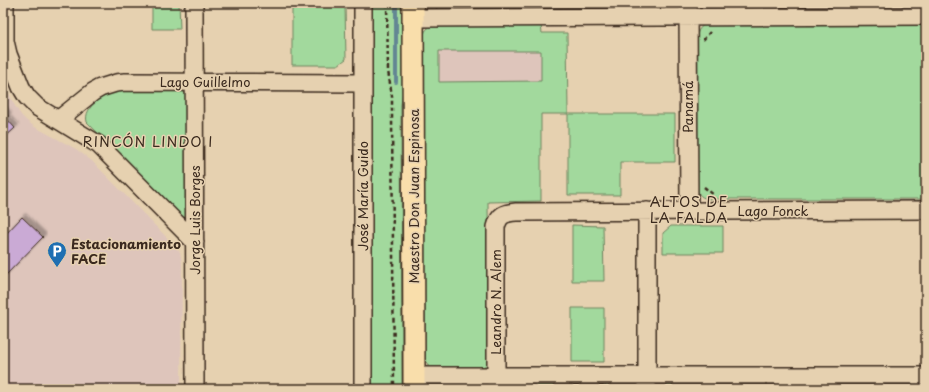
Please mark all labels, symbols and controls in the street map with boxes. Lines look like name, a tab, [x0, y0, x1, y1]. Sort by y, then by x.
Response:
street label: Lago Guillelmo	[160, 72, 250, 91]
street label: Panamá	[678, 80, 697, 133]
street label: Maestro Don Juan Espinosa	[404, 108, 423, 283]
district label: RINCÓN LINDO I	[82, 131, 214, 152]
street label: José María Guido	[353, 141, 372, 251]
street label: Jorge Luis Borges	[185, 165, 204, 275]
district label: ALTOS DE LA FALDA	[650, 191, 728, 228]
street label: Lago Fonck	[738, 201, 808, 220]
place label: Estacionamiento FACE	[71, 234, 181, 268]
parking icon: Estacionamiento FACE	[46, 240, 68, 268]
street label: Leandro N. Alem	[486, 249, 505, 355]

